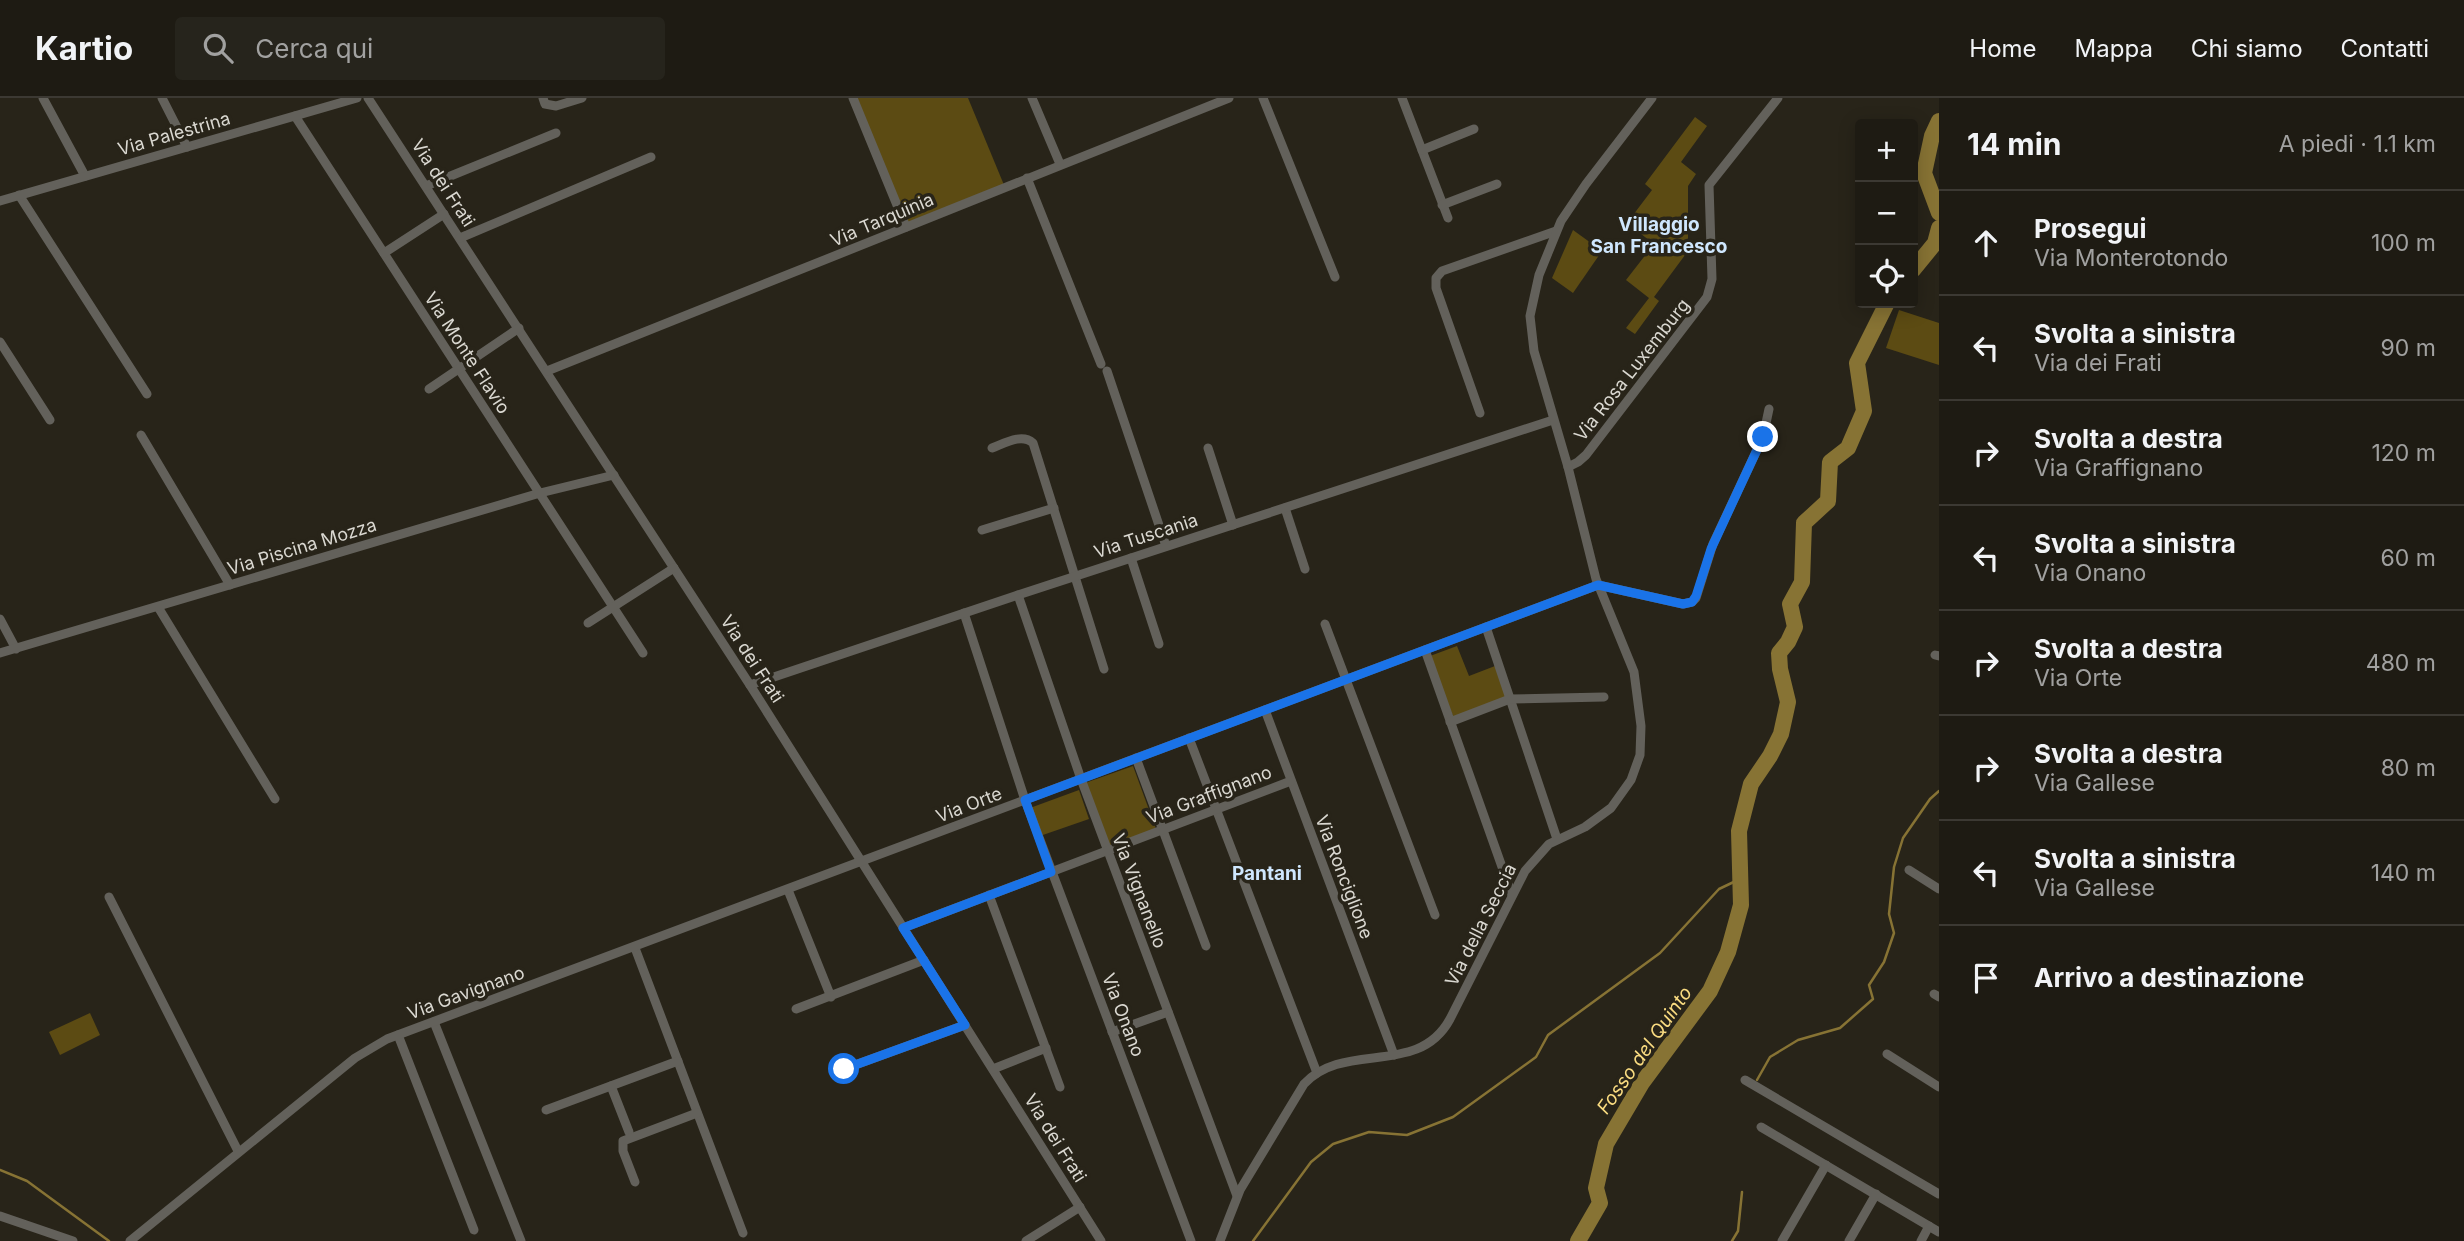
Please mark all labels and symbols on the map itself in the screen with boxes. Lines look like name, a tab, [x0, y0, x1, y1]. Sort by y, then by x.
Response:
street label: Via Palestrina	[115, 107, 232, 160]
street label: Via dei Frati	[407, 135, 479, 230]
street label: Via Tarquinia	[827, 188, 937, 251]
district label: Villaggio San Francesco	[1591, 213, 1727, 258]
street label: Via Monte Flavio	[420, 288, 515, 418]
street label: Via Rosa Luxemburg	[1570, 295, 1694, 445]
route end	[1747, 421, 1778, 452]
street label: Via Tuscania	[1091, 509, 1200, 562]
street label: Via Piscina Mozza	[225, 514, 379, 579]
street label: Via dei Frati	[716, 611, 788, 706]
street label: Via Graffignano	[1143, 761, 1274, 828]
street label: Via Orte	[933, 782, 1005, 827]
street label: Via Ronciglione	[1311, 812, 1378, 942]
street label: Via Vignanello	[1108, 831, 1171, 951]
street label: Via della Seccia	[1441, 860, 1520, 989]
district label: Pantani	[1232, 862, 1302, 885]
street label: Via Gavignano	[404, 962, 527, 1023]
street label: Via Onano	[1098, 970, 1149, 1060]
water label: Fosso del Quinto	[1592, 982, 1697, 1118]
route start	[828, 1053, 859, 1084]
street label: Via dei Frati	[1020, 1090, 1091, 1186]

